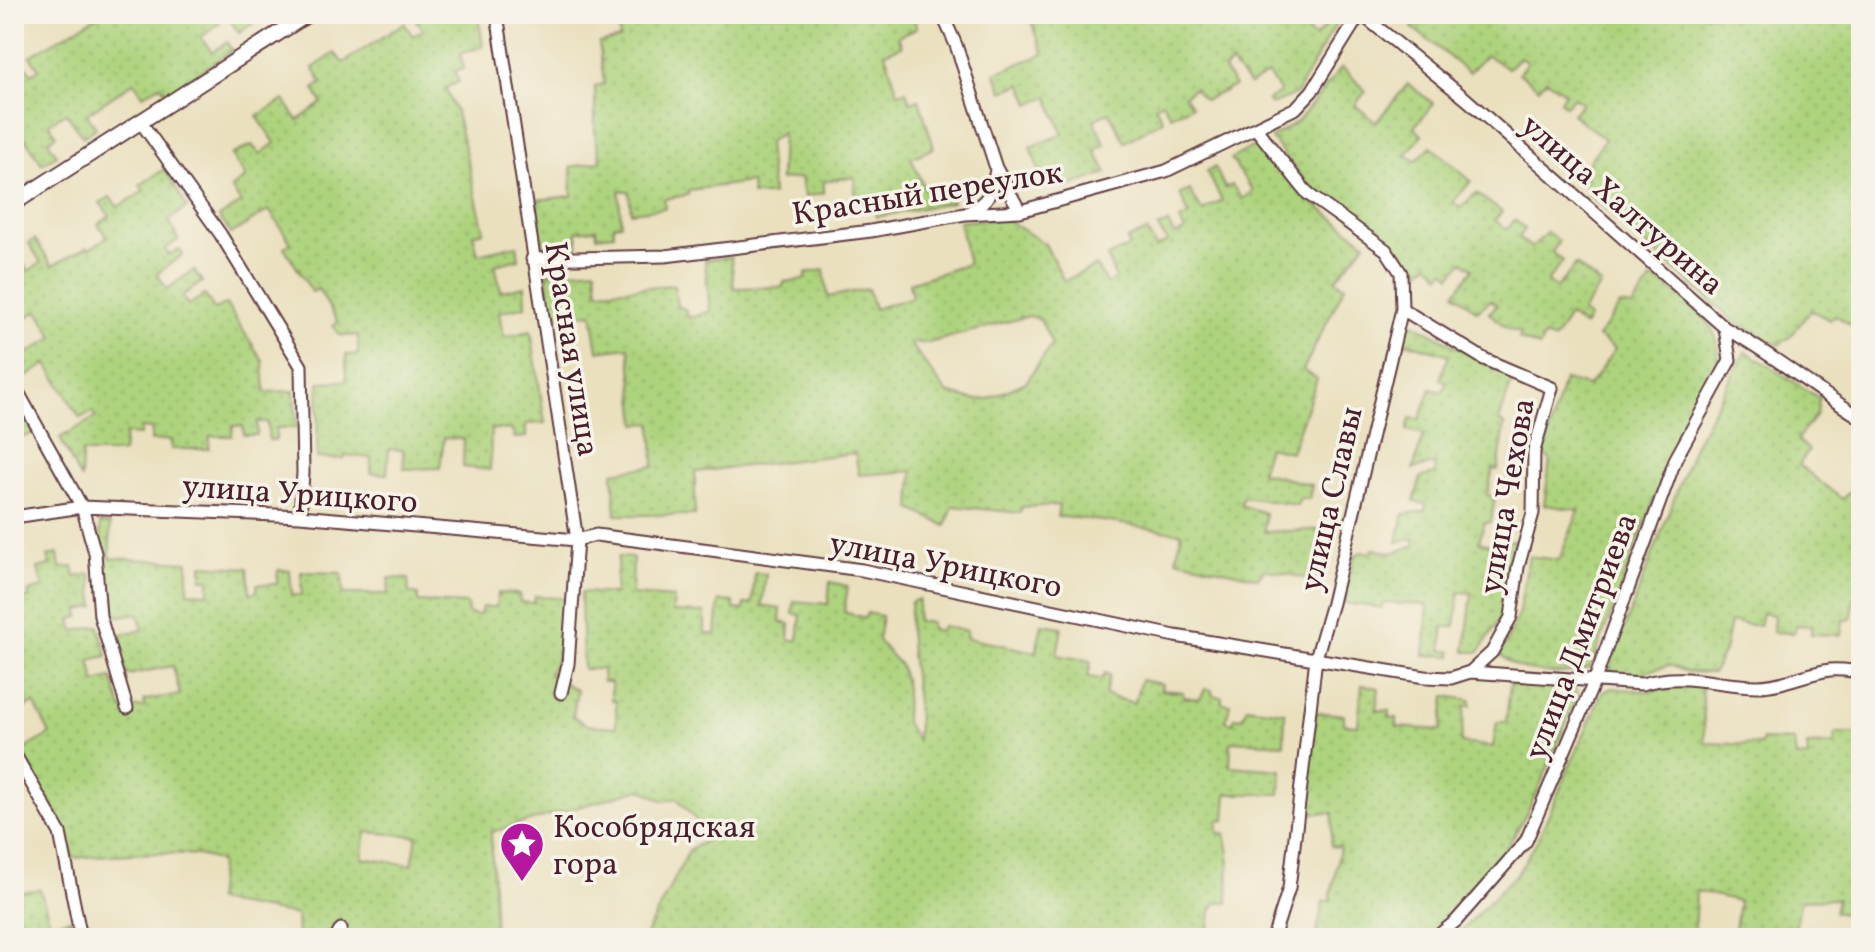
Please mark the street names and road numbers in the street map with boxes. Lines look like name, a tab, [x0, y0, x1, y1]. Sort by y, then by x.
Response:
street label: улица Халтурина	[1510, 105, 1732, 307]
street label: Красный переулок	[789, 152, 1066, 238]
street label: Красная улица	[531, 239, 609, 460]
street label: улица Чехова	[1470, 395, 1548, 598]
street label: улица Славы	[1290, 403, 1376, 597]
street label: улица Урицкого	[181, 466, 419, 526]
street label: улица Дмитриева	[1515, 507, 1650, 767]
street label: улица Урицкого	[825, 523, 1065, 611]

